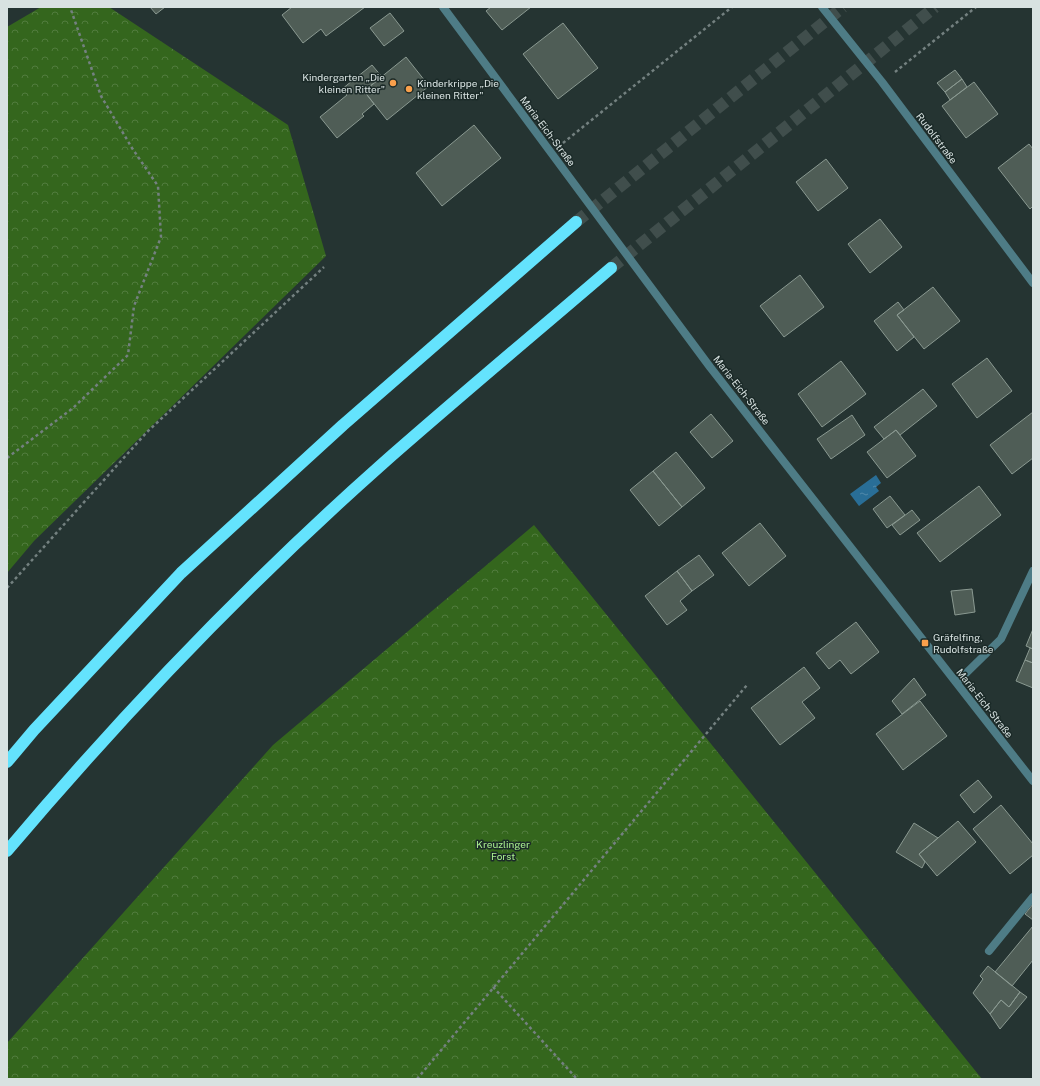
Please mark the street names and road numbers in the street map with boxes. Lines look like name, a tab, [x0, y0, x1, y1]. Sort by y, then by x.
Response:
street label: Maria-Eich-Straße	[518, 94, 578, 169]
street label: Rudolfstraße	[914, 110, 960, 166]
street label: Maria-Eich-Straße	[711, 353, 773, 427]
street label: Maria-Eich-Straße	[954, 666, 1016, 740]

